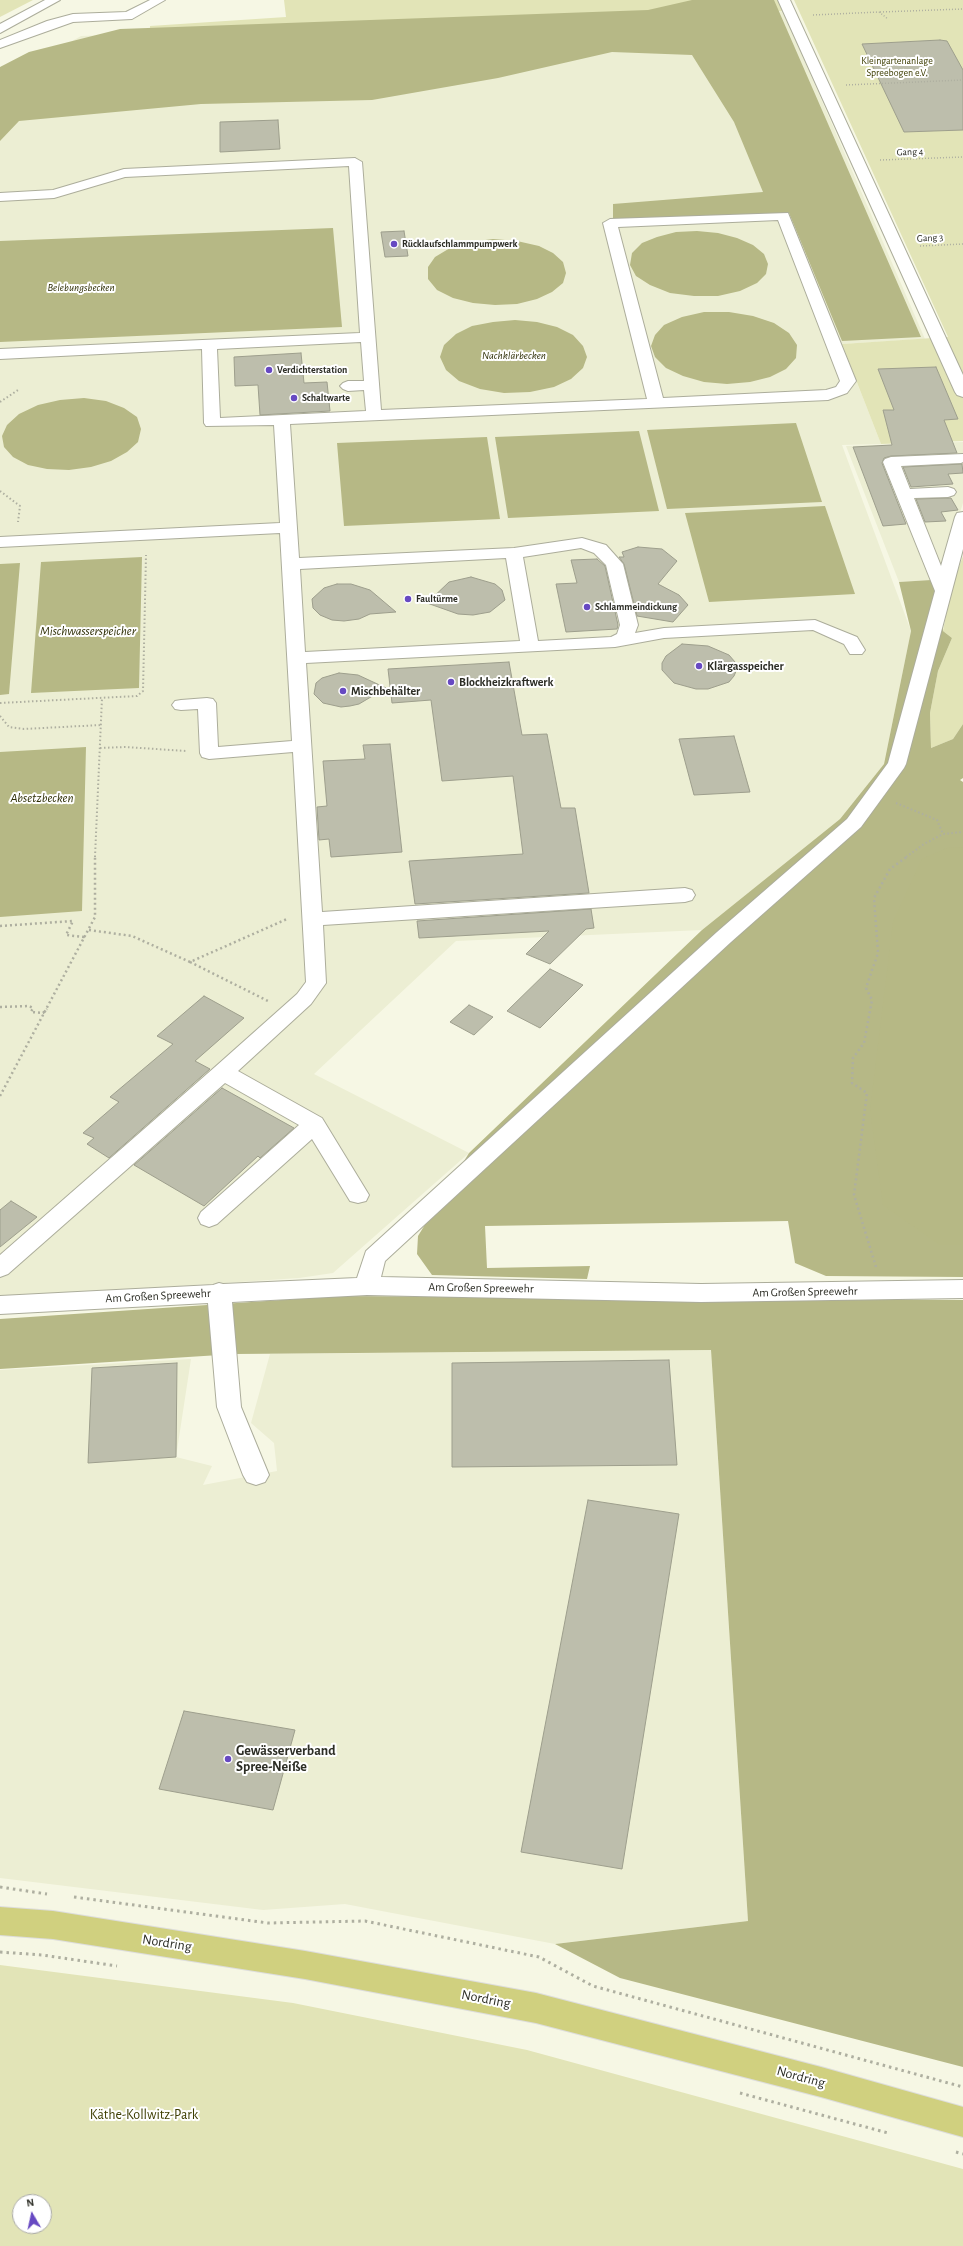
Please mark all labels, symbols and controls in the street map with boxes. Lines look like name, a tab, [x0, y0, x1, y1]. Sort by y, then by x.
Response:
park label: Kleingartenanlage Spreebogen e.V.	[861, 55, 933, 78]
street label: Gang 4	[896, 146, 924, 158]
street label: Gang 3	[917, 231, 943, 245]
place label: Rücklaufschlammpumpwerk	[402, 238, 517, 250]
marker: Rücklaufschlammpumpwerk	[389, 239, 399, 249]
water label: Belebungsbecken	[47, 281, 115, 295]
water label: Nachklärbecken	[482, 349, 546, 363]
place label: Verdichterstation	[277, 364, 347, 376]
marker: Verdichterstation	[264, 365, 274, 375]
place label: Schaltwarte	[302, 392, 350, 404]
marker: Schaltwarte	[289, 393, 299, 403]
place label: Faultürme	[416, 593, 458, 605]
marker: Faultürme	[403, 594, 413, 604]
place label: Schlammeindickung	[595, 601, 677, 613]
marker: Schlammeindickung	[582, 602, 592, 612]
water label: Mischwasserspeicher	[40, 623, 136, 639]
place label: Klärgasspeicher	[707, 659, 784, 673]
marker: Klärgasspeicher	[694, 661, 704, 671]
place label: Blockheizkraftwerk	[459, 675, 553, 689]
marker: Blockheizkraftwerk	[446, 677, 456, 687]
place label: Mischbehälter	[351, 684, 420, 698]
marker: Mischbehälter	[338, 686, 348, 696]
water label: Absetzbecken	[10, 790, 74, 806]
street label: Am Großen Spreewehr	[428, 1280, 534, 1296]
street label: Am Großen Spreewehr	[752, 1284, 858, 1300]
street label: Am Großen Spreewehr	[105, 1286, 211, 1306]
place label: Gewässerverband Spree-Neiße	[236, 1743, 336, 1776]
marker: Gewässerverband Spree-Neiße	[223, 1754, 233, 1764]
street label: Nordring	[141, 1931, 193, 1955]
street label: Nordring	[460, 1986, 512, 2012]
street label: Nordring	[775, 2062, 827, 2092]
park label: Käthe-Kollwitz-Park	[90, 2107, 198, 2123]
north arrow	[12, 2194, 52, 2234]
text: N	[26, 2197, 35, 2209]

